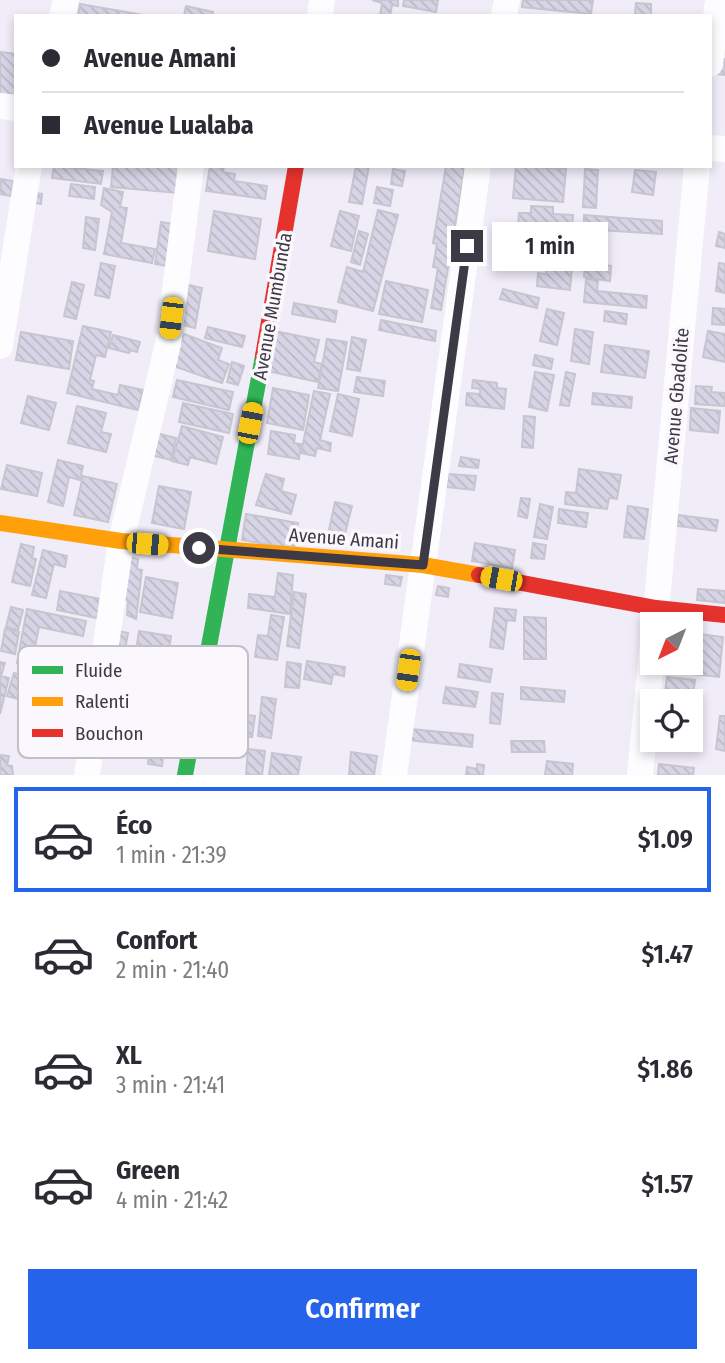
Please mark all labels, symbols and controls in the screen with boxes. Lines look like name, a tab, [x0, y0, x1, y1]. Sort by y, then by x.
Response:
text: Avenue Amani	[84, 43, 236, 74]
text: Avenue Lualaba	[84, 110, 254, 141]
callout: 1 min	[491, 222, 607, 270]
route end	[451, 230, 483, 262]
street label: Avenue Mumbunda	[248, 231, 297, 382]
text: 1 min	[525, 232, 575, 260]
car	[159, 296, 184, 340]
street label: Avenue Gbadolite	[659, 327, 694, 465]
car	[236, 400, 265, 446]
street label: Avenue Amani	[288, 523, 400, 554]
car	[126, 532, 169, 556]
route start	[183, 532, 215, 564]
car	[479, 565, 524, 593]
north arrow	[640, 612, 704, 676]
map controls	[640, 612, 703, 752]
legend	[18, 646, 248, 758]
car	[395, 648, 422, 692]
text: Fluide	[75, 659, 122, 682]
button: locate	[640, 689, 703, 752]
text: Ralenti	[75, 690, 130, 713]
text: Bouchon	[75, 722, 143, 745]
icon: car	[32, 808, 95, 871]
text: Éco	[116, 810, 153, 841]
text: $1.09	[638, 824, 693, 855]
text: 1 min · 21:39	[116, 841, 227, 869]
icon: car	[32, 923, 95, 986]
text: Confort	[116, 925, 197, 956]
text: $1.47	[641, 939, 693, 970]
text: 2 min · 21:40	[116, 956, 229, 984]
icon: car	[32, 1038, 95, 1101]
text: XL	[116, 1040, 142, 1071]
text: $1.86	[637, 1054, 693, 1085]
text: 3 min · 21:41	[116, 1071, 225, 1099]
icon: car	[32, 1153, 95, 1216]
text: Green	[116, 1155, 180, 1186]
text: $1.57	[641, 1169, 693, 1200]
text: 4 min · 21:42	[116, 1186, 228, 1214]
button: Confirmer	[28, 1269, 697, 1349]

